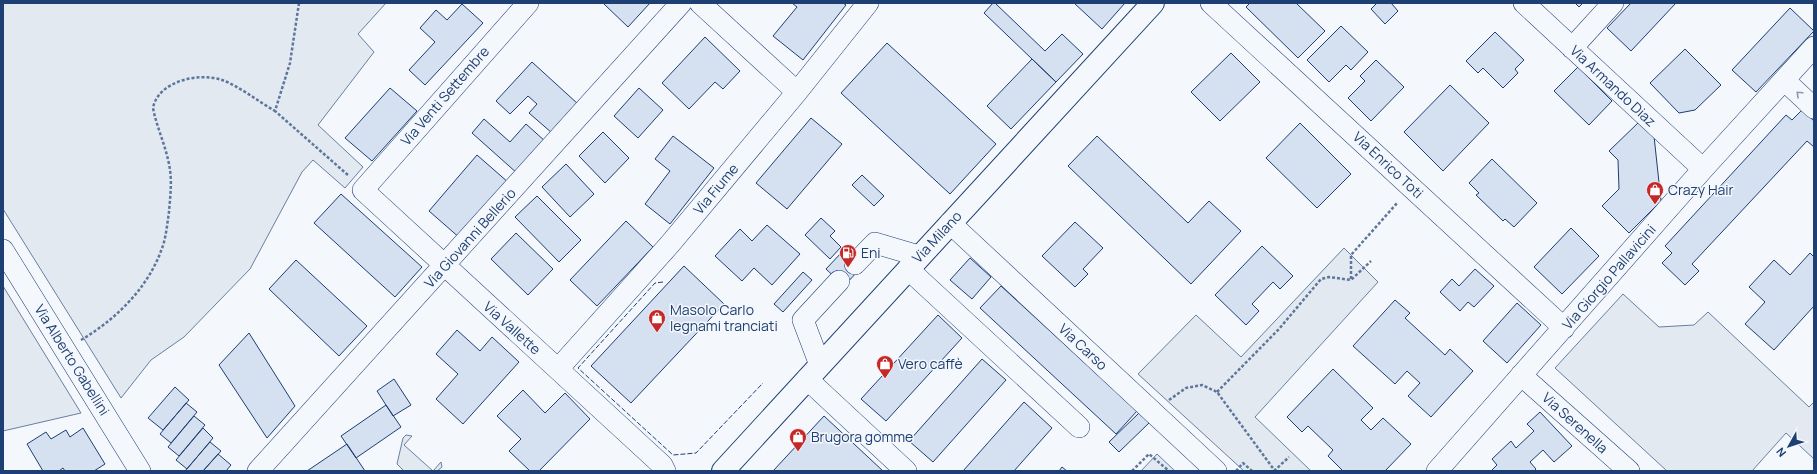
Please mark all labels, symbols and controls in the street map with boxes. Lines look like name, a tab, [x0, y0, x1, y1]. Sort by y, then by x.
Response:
street label: Via Armando Diaz	[1566, 41, 1660, 130]
street label: Via Venti Settembre	[396, 42, 493, 149]
one-way arrow	[1796, 91, 1804, 99]
street label: Via Enrico Toti	[1349, 127, 1428, 202]
street label: Via Fiume	[689, 159, 742, 218]
shop icon: Crazy Hair	[1645, 180, 1665, 205]
place label: Crazy Hair	[1668, 180, 1734, 199]
street label: Via Giovanni Bellerio	[420, 184, 520, 292]
street label: Via Milano	[908, 207, 966, 267]
street label: Via Giorgio Pallavicini	[1558, 220, 1660, 333]
fuel station icon: Eni	[838, 243, 858, 268]
place label: Eni	[861, 243, 881, 262]
street label: Via Vallette	[480, 297, 545, 358]
place label: Masolo Carlo legnami tranciati	[670, 300, 778, 335]
street label: Via Alberto Gabellini	[31, 301, 114, 419]
shop icon: Masolo Carlo legnami tranciati	[647, 308, 667, 333]
street label: Via Carso	[1055, 319, 1112, 374]
shop icon: Vero caffè	[875, 354, 895, 379]
place label: Vero caffè	[898, 354, 963, 373]
street label: Via Serenella	[1538, 388, 1612, 457]
north arrow	[1769, 426, 1809, 466]
shop icon: Brugora gomme	[788, 427, 808, 452]
place label: Brugora gomme	[811, 427, 913, 446]
text: N	[1772, 445, 1789, 460]

